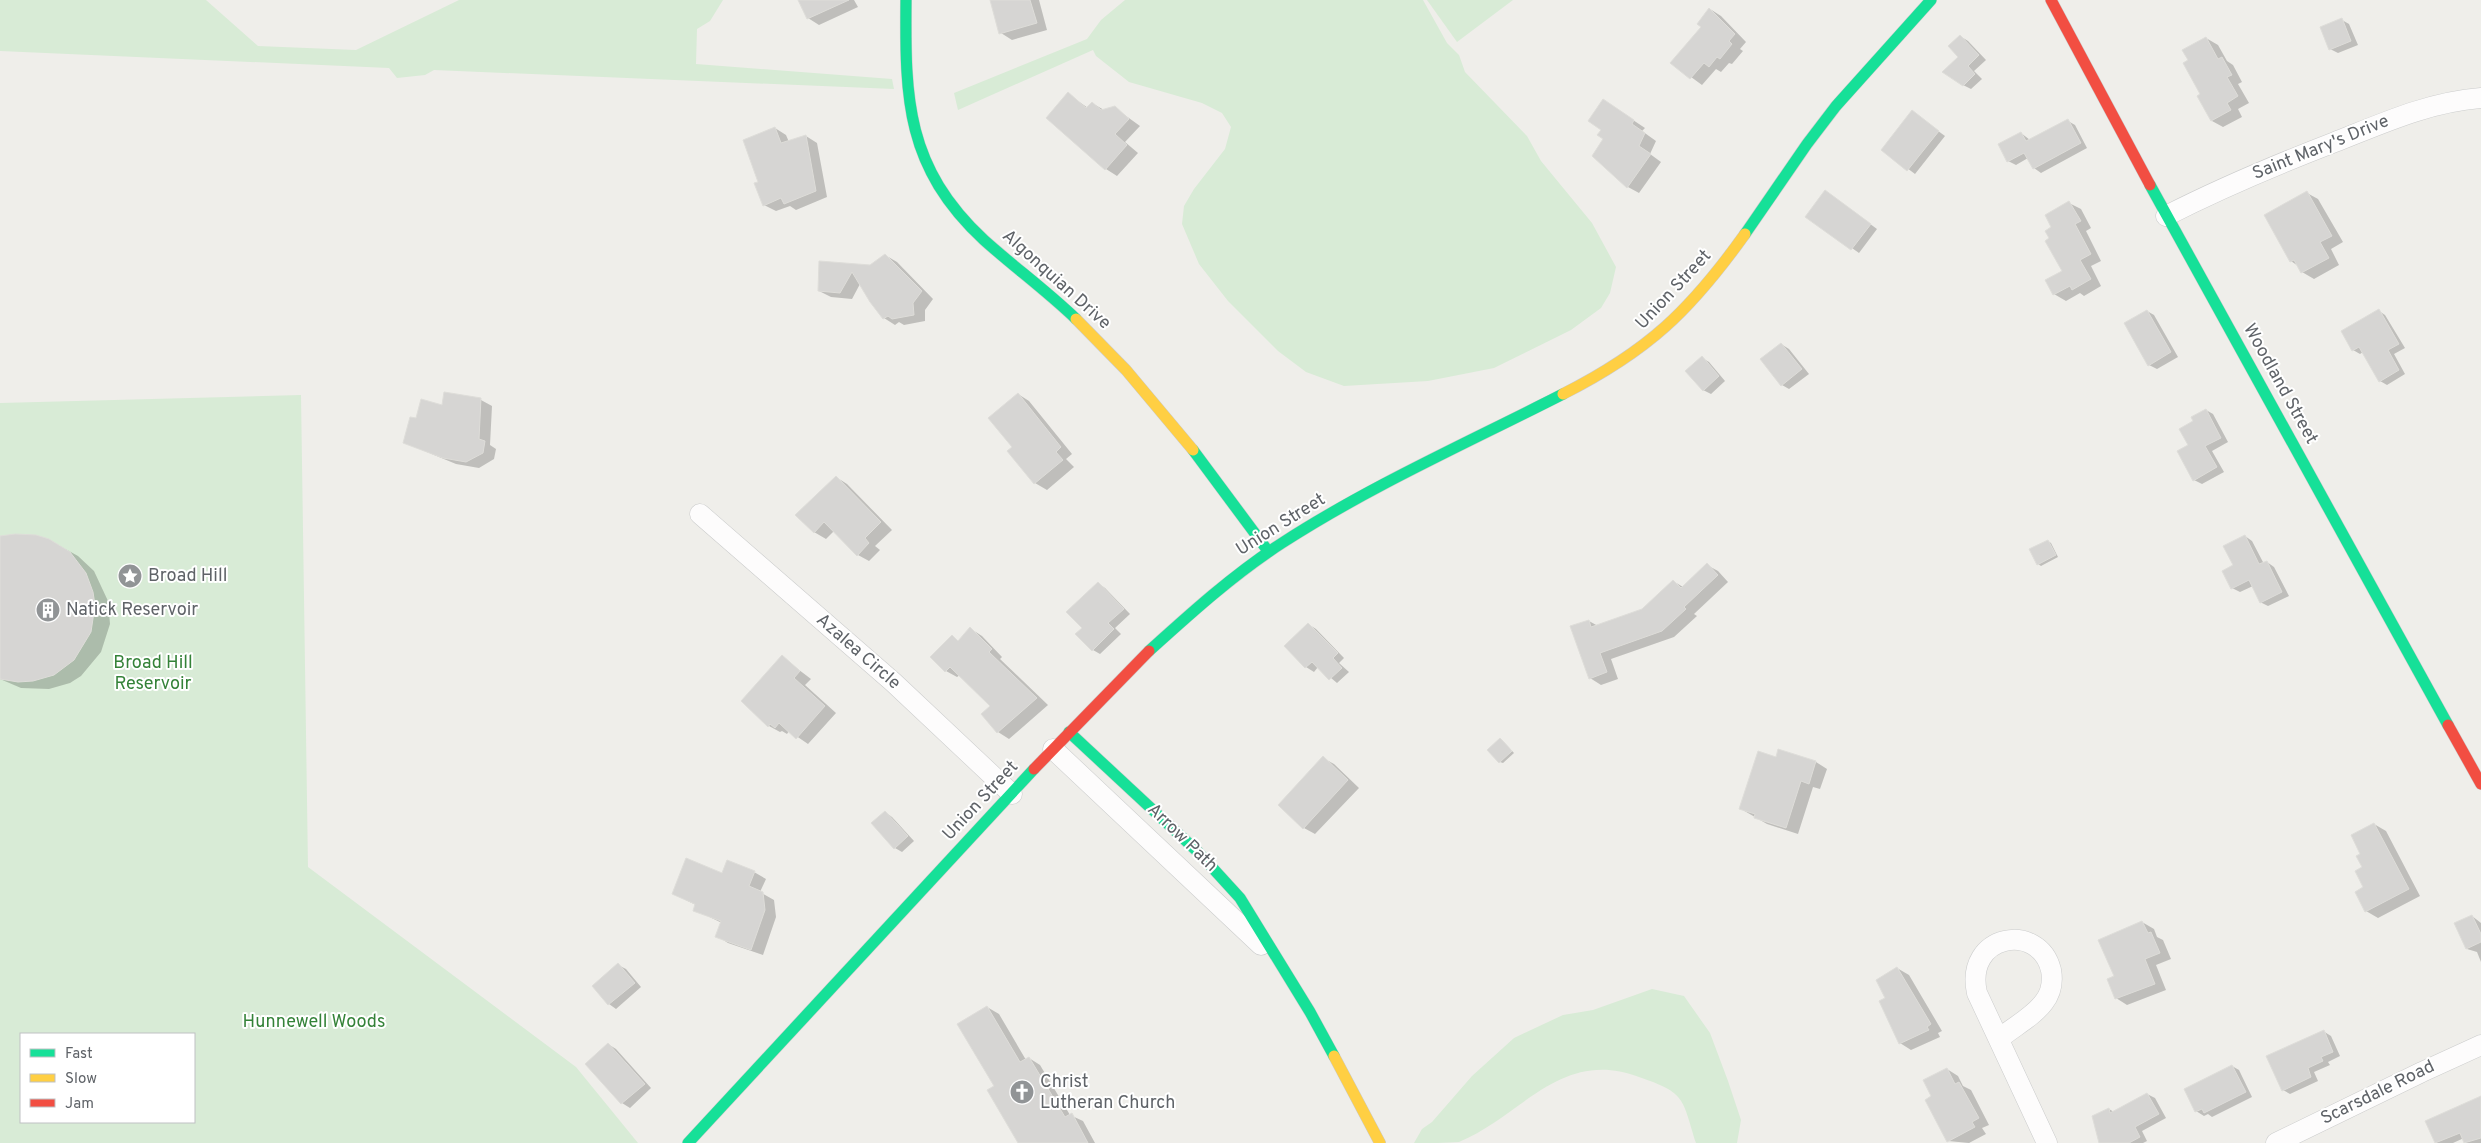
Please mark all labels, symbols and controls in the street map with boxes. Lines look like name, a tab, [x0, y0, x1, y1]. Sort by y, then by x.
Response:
street label: Saint Mary's Drive	[2249, 110, 2393, 186]
street label: Algonquian Drive	[997, 225, 1115, 335]
street label: Union Street	[1631, 245, 1717, 335]
street label: Woodland Street	[2237, 320, 2323, 448]
street label: Union Street	[1232, 488, 1330, 562]
place icon: Broad Hill	[117, 563, 143, 589]
place label: Broad Hill	[148, 565, 227, 588]
building icon: Natick Reservoir	[35, 597, 61, 623]
place label: Natick Reservoir	[66, 599, 198, 622]
street label: Azalea Circle	[811, 609, 905, 695]
park label: Broad Hill Reservoir	[113, 652, 193, 696]
street label: Union Street	[938, 756, 1024, 846]
street label: Arrow Path	[1142, 799, 1222, 877]
park label: Hunnewell Woods	[243, 1011, 385, 1034]
legend	[20, 1033, 195, 1123]
text: Fast	[65, 1045, 93, 1064]
street label: Scarsdale Road	[2317, 1055, 2439, 1131]
text: Slow	[65, 1070, 97, 1089]
place label: Christ Lutheran Church	[1040, 1071, 1175, 1115]
church icon: Christ Lutheran Church	[1009, 1079, 1035, 1105]
text: Jam	[65, 1095, 94, 1114]

